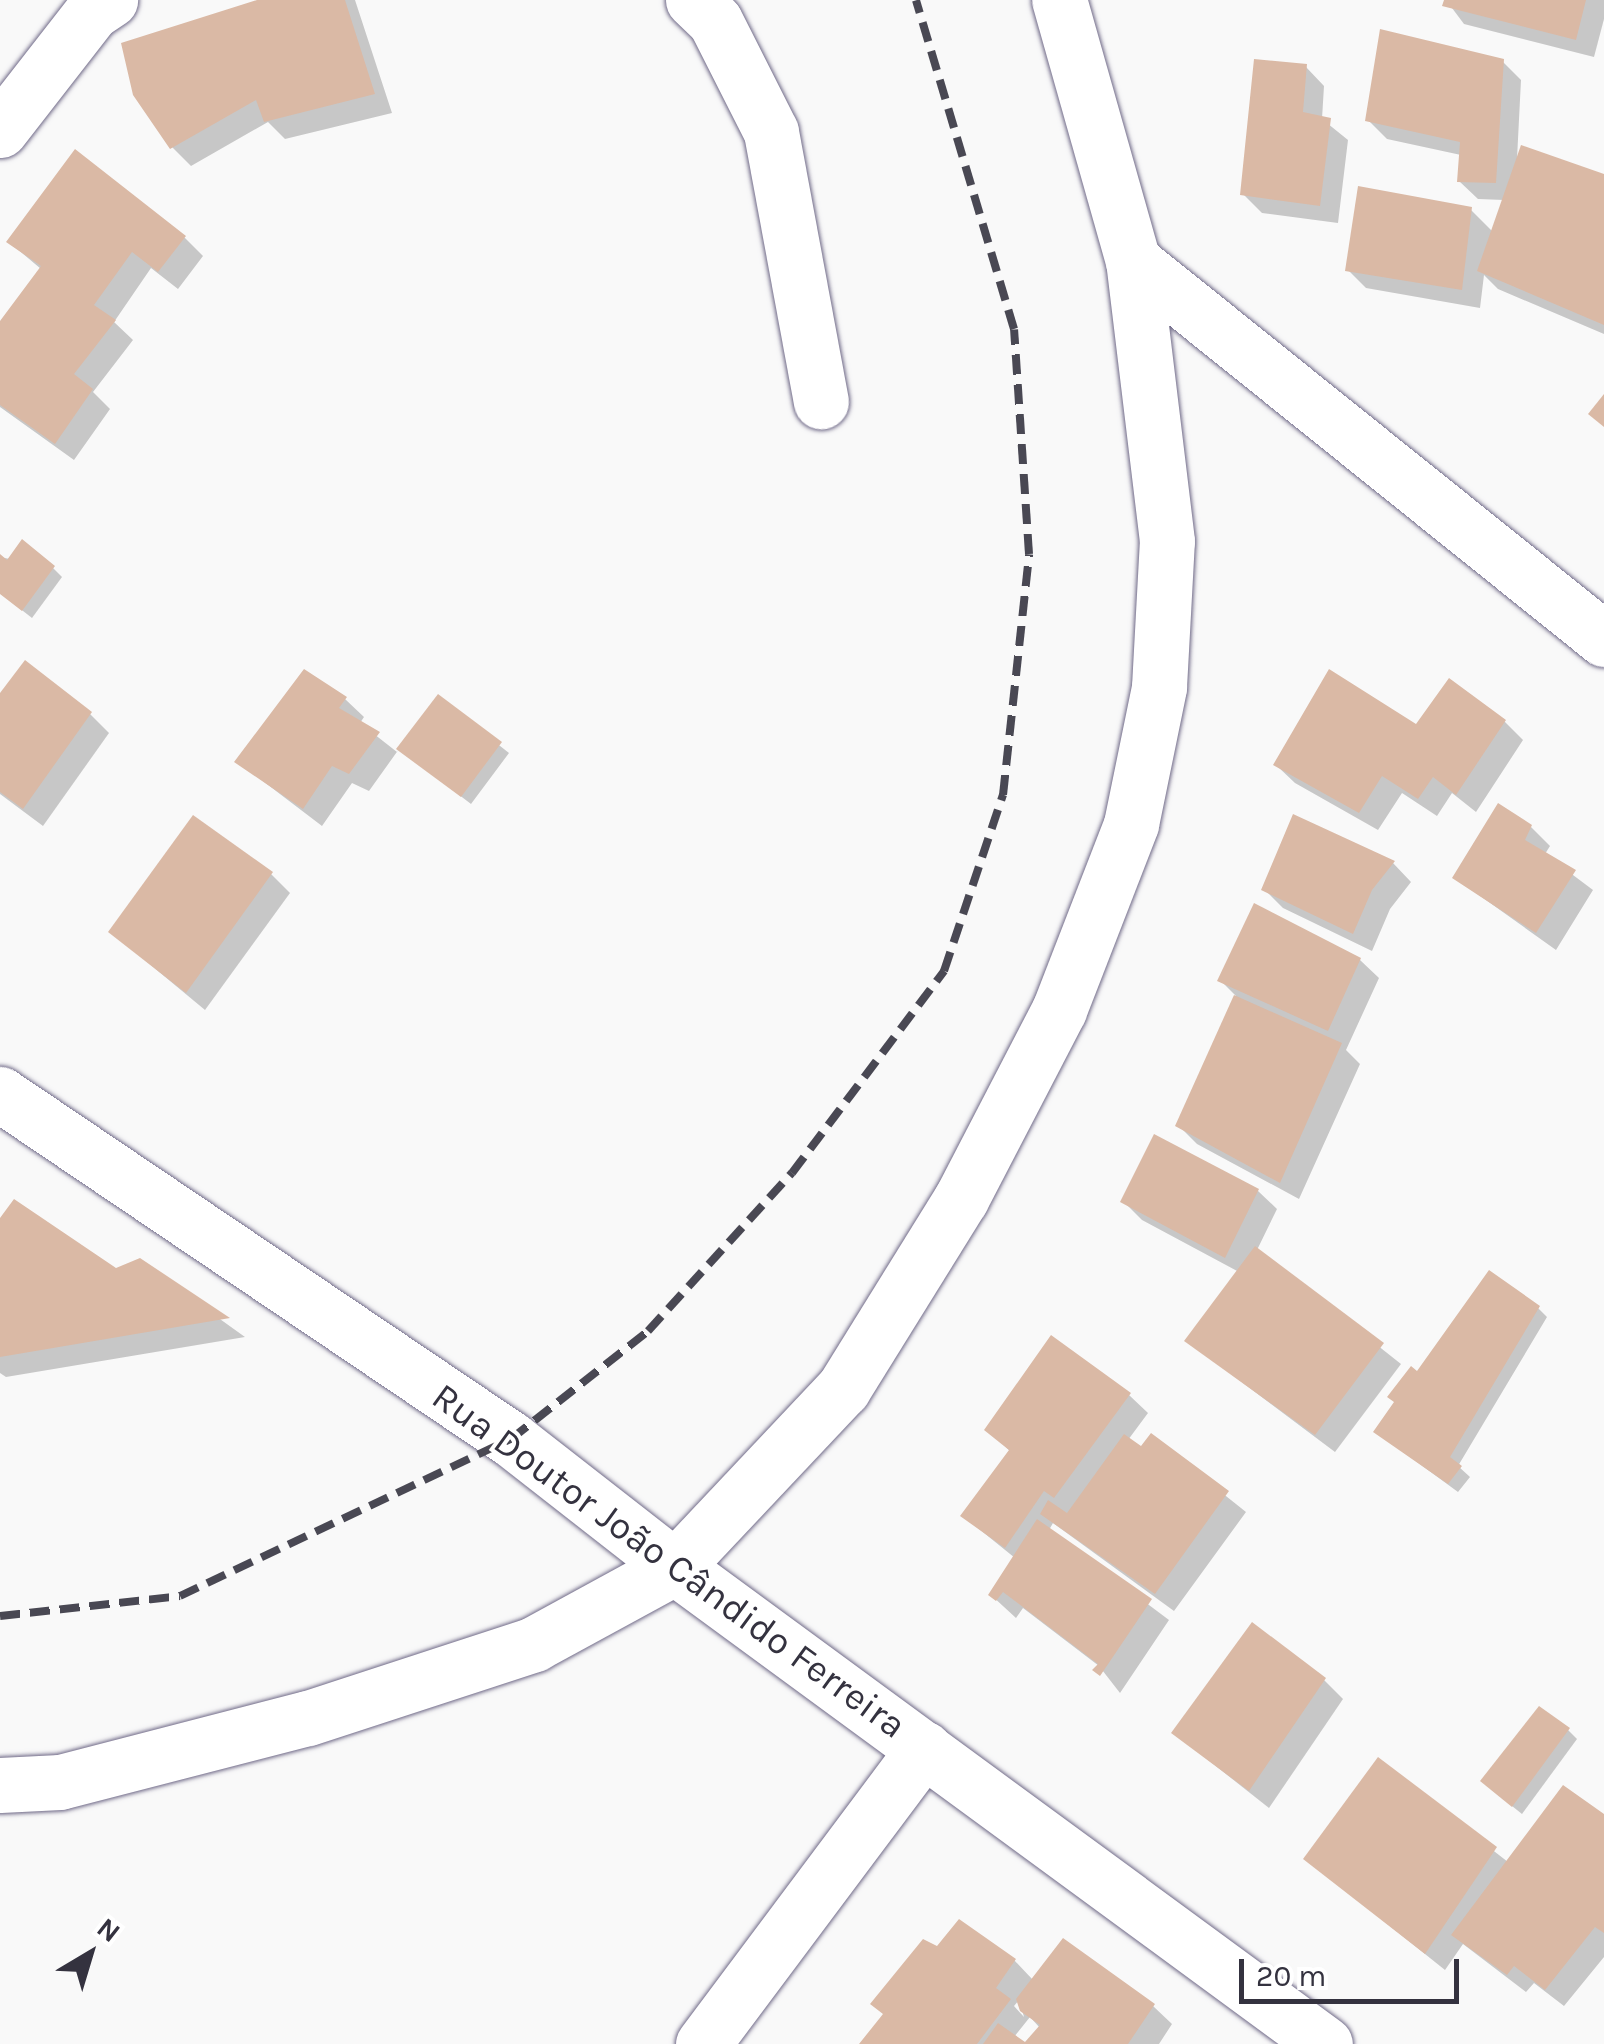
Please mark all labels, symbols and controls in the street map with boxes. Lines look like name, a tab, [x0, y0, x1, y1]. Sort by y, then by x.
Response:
street label: Rua Doutor João Cândido Ferreira	[423, 1374, 915, 1748]
north arrow	[40, 1904, 140, 2004]
text: N	[91, 1911, 127, 1949]
scale bar	[1244, 1939, 1464, 2001]
text: 20 m	[1256, 1958, 1326, 1994]

